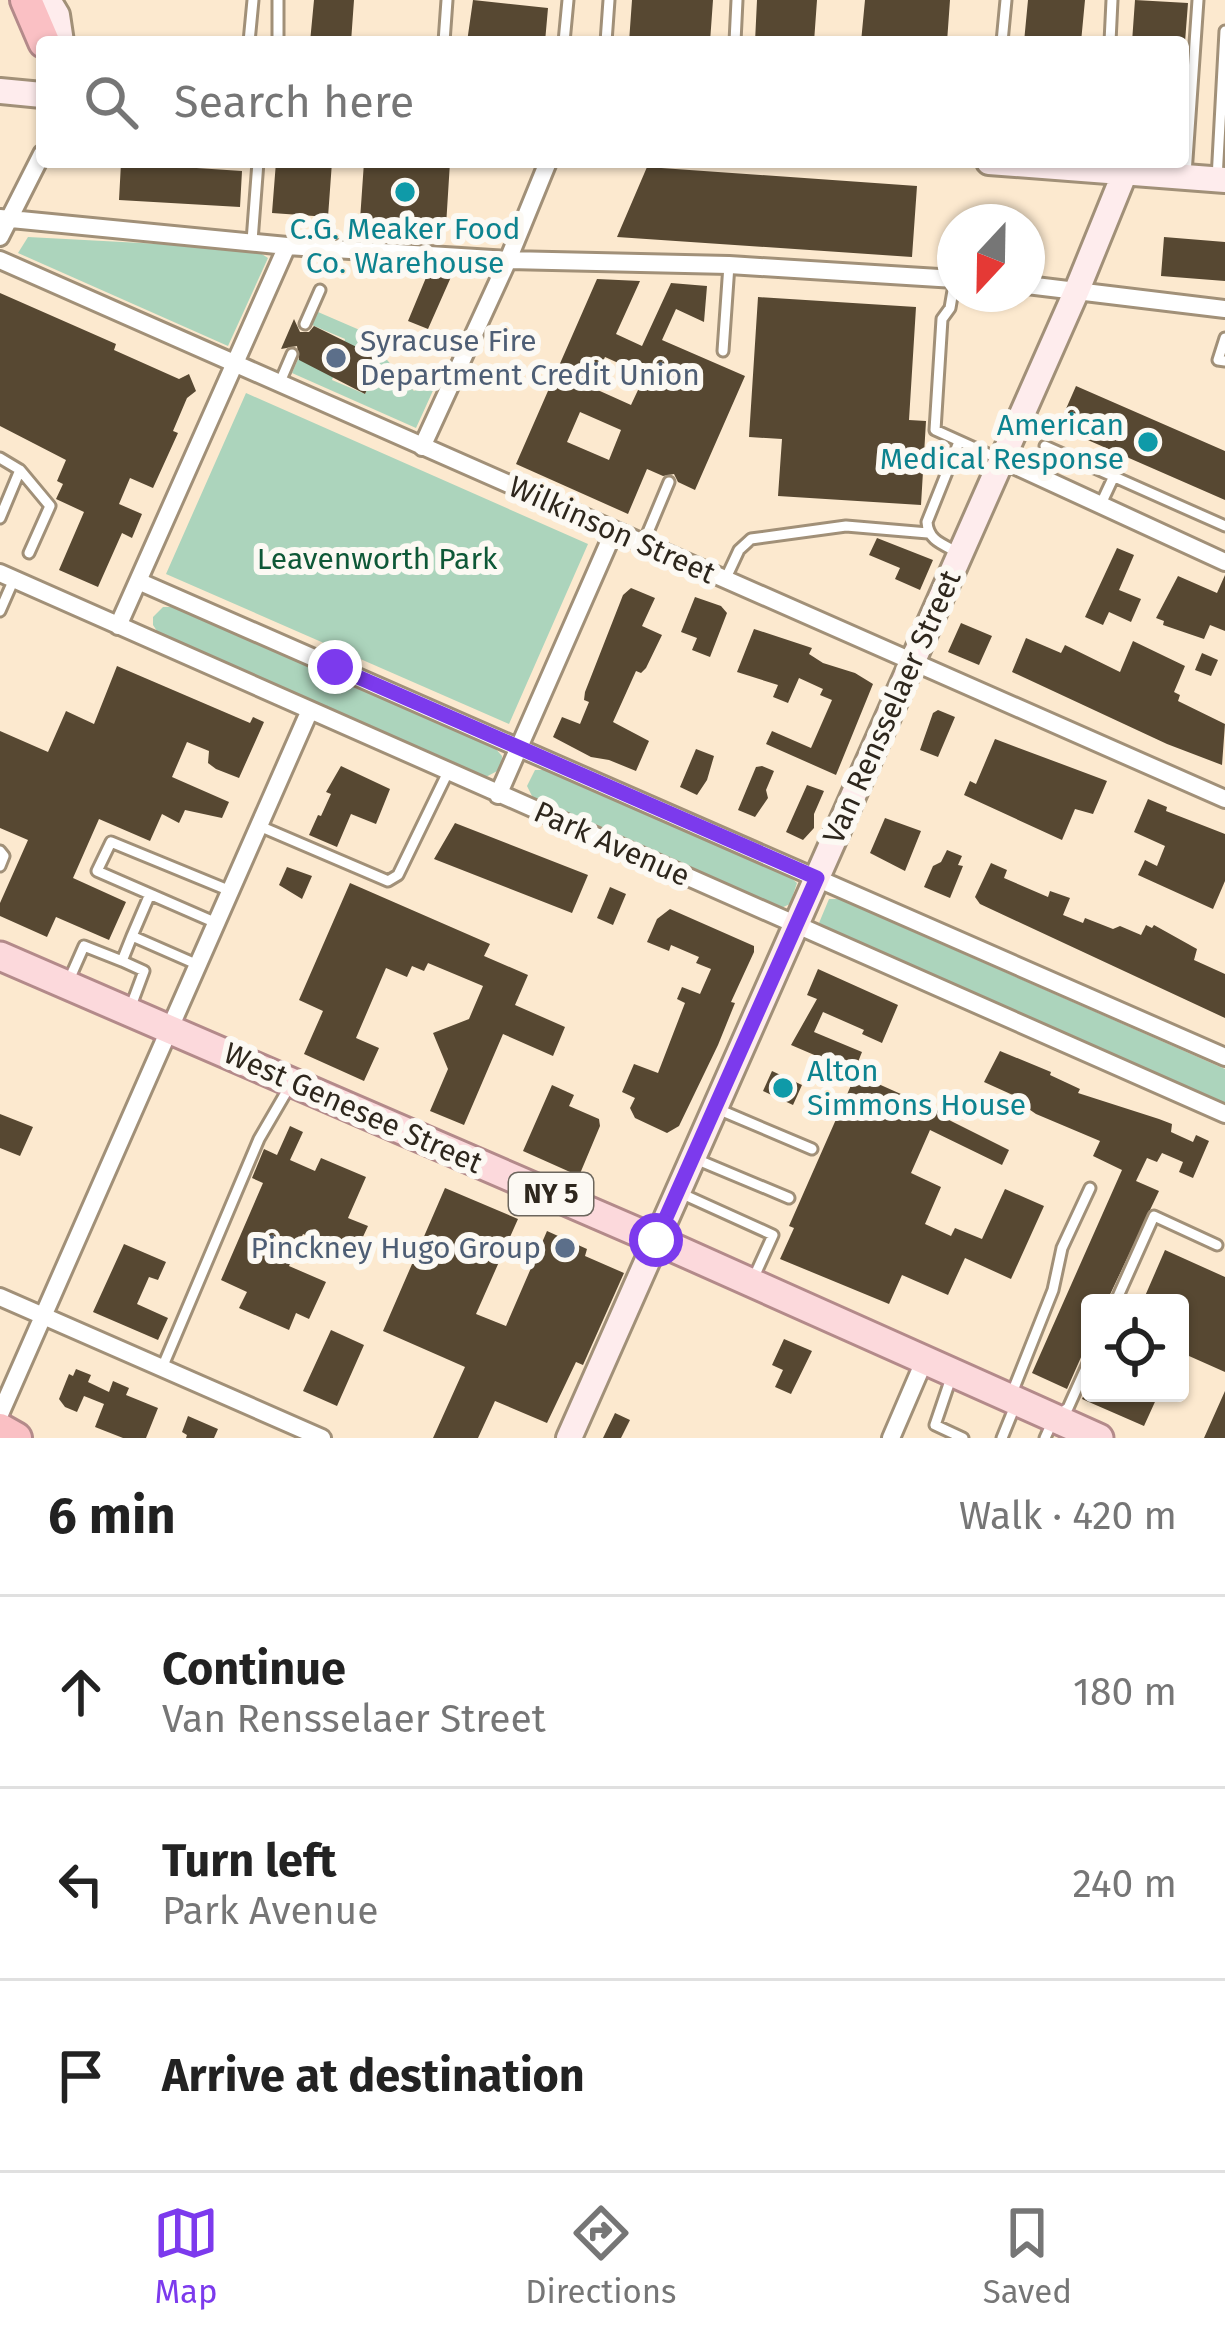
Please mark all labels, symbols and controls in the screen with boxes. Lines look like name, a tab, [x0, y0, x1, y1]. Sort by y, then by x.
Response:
search box	[36, 36, 1189, 168]
icon: search	[78, 69, 144, 135]
text: Search here	[174, 75, 414, 129]
marker: C.G. Meaker Food Co. Warehouse	[392, 179, 418, 205]
north arrow	[937, 204, 1045, 312]
place label: C.G. Meaker Food Co. Warehouse	[290, 211, 520, 281]
place label: Syracuse Fire Department Credit Union	[360, 323, 700, 393]
marker: Syracuse Fire Department Credit Union	[323, 345, 349, 371]
place label: American Medical Response	[880, 407, 1124, 477]
marker: American Medical Response	[1135, 429, 1161, 455]
street label: Wilkinson Street	[503, 468, 721, 592]
park label: Leavenworth Park	[257, 541, 498, 577]
street label: Van Rensselaer Street	[816, 565, 969, 849]
route end	[308, 640, 362, 694]
street label: Park Avenue	[529, 794, 695, 894]
street label: West Genesee Street	[218, 1035, 488, 1181]
place label: Alton Simmons House	[807, 1053, 1026, 1123]
marker: Alton Simmons House	[770, 1075, 796, 1101]
road number: NY 5	[509, 1173, 593, 1215]
route start	[629, 1213, 683, 1267]
place label: Pinckney Hugo Group	[250, 1230, 541, 1266]
marker: Pinckney Hugo Group	[552, 1235, 578, 1261]
map controls	[1081, 1294, 1189, 1402]
button: locate	[1081, 1294, 1189, 1402]
text: 6 min	[48, 1485, 176, 1547]
text: Walk · 420 m	[959, 1493, 1177, 1539]
text: Continue	[162, 1642, 346, 1696]
icon: ahead	[48, 1659, 114, 1725]
text: 180 m	[1073, 1669, 1177, 1715]
text: Van Rensselaer Street	[162, 1696, 546, 1742]
text: Turn left	[162, 1834, 336, 1888]
icon: left	[48, 1851, 114, 1917]
text: 240 m	[1072, 1861, 1177, 1907]
text: Park Avenue	[162, 1888, 379, 1934]
icon: arrive	[48, 2043, 114, 2109]
text: Arrive at destination	[162, 2049, 585, 2103]
tab: Map	[153, 2200, 219, 2312]
tab: Directions	[525, 2200, 677, 2312]
tab: Saved	[983, 2200, 1072, 2312]

